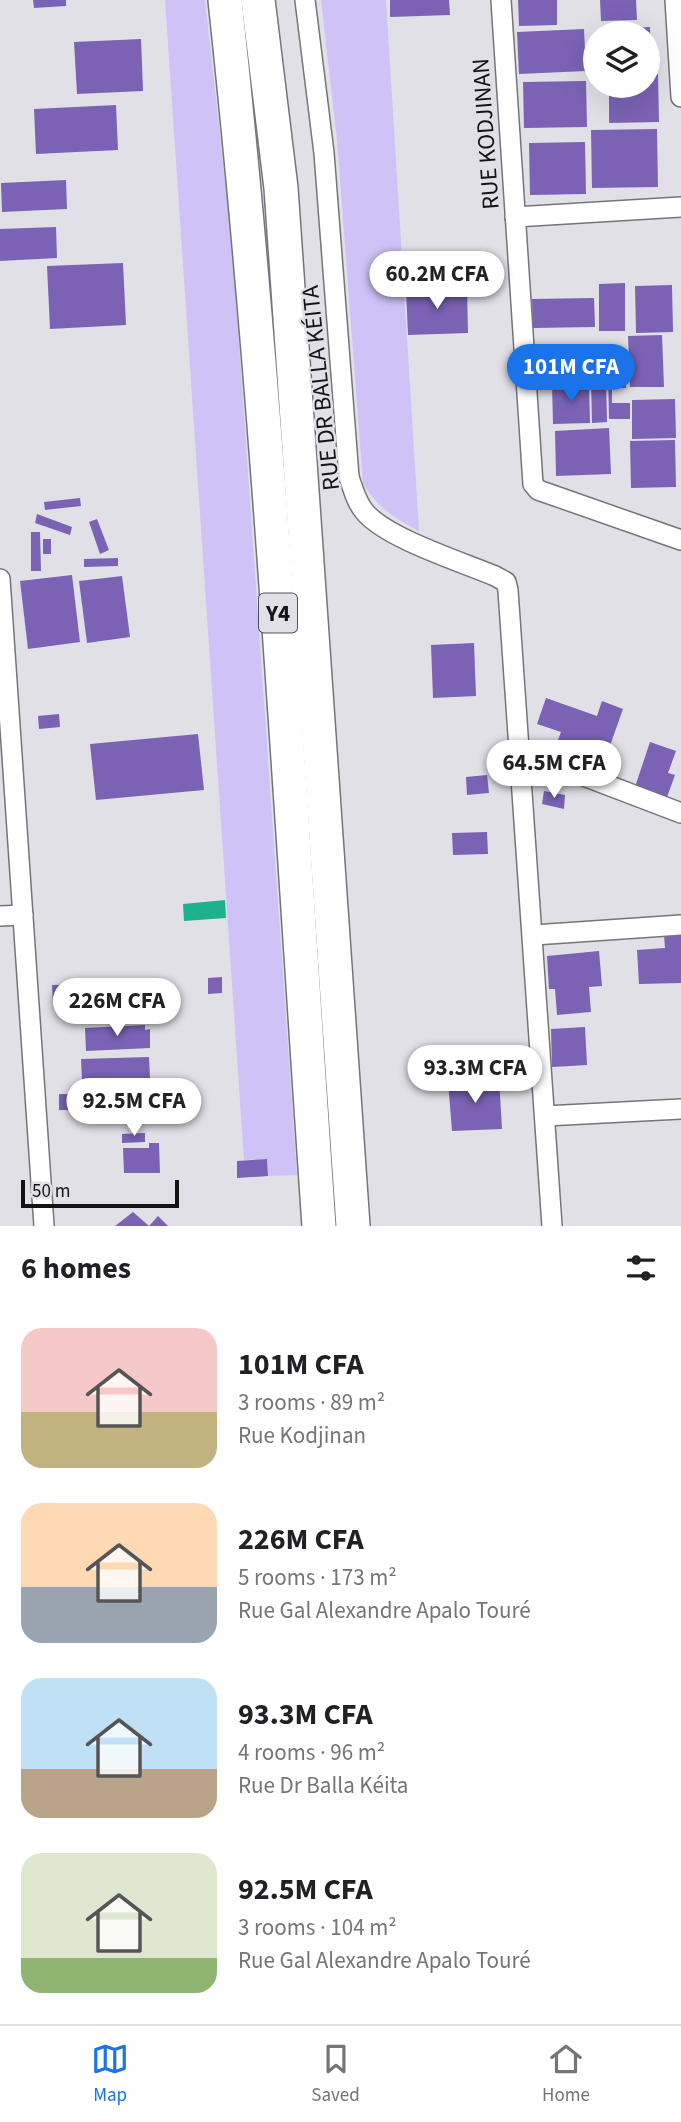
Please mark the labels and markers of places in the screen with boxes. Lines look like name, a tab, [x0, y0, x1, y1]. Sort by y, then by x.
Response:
pin: 60.2M CFA	[357, 252, 517, 311]
pin: 101M CFA	[499, 344, 643, 404]
pin: 64.5M CFA	[474, 740, 634, 800]
pin: 226M CFA	[45, 978, 189, 1038]
pin: 93.3M CFA	[395, 1046, 555, 1105]
pin: 92.5M CFA	[54, 1078, 214, 1138]

